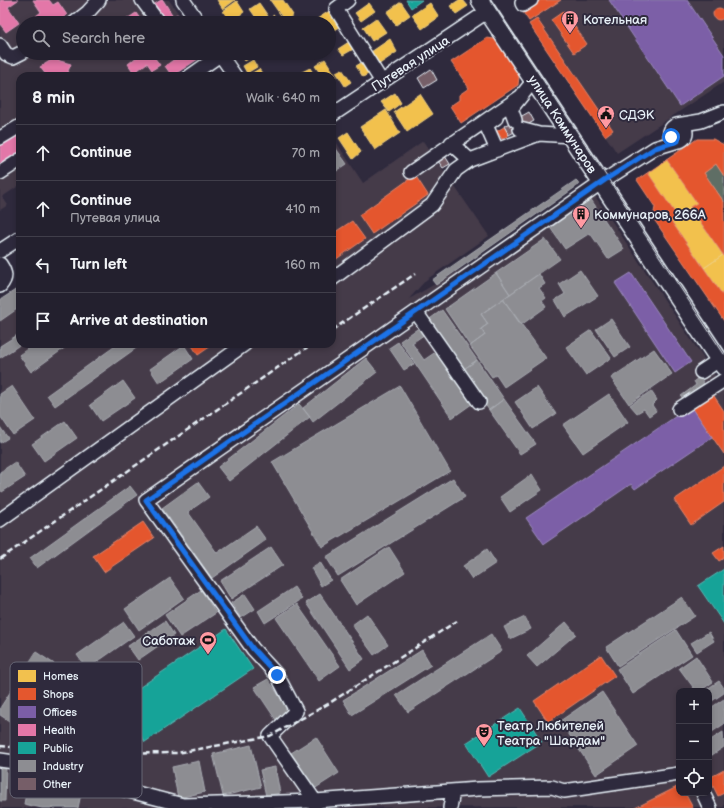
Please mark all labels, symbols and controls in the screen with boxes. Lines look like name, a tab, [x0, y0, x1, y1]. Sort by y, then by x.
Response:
building icon: Котельная	[560, 9, 580, 34]
place label: Котельная	[583, 12, 647, 28]
search box	[16, 16, 336, 60]
icon: search	[30, 27, 52, 49]
text: Search here	[62, 29, 145, 48]
street label: Путевая улица	[368, 32, 453, 95]
street label: улица Коммунаров	[524, 72, 600, 177]
text: 8 min	[32, 88, 75, 108]
text: Walk · 640 m	[246, 90, 320, 106]
public building icon: СДЭК	[596, 104, 616, 129]
place label: СДЭК	[619, 107, 655, 123]
route start	[662, 128, 680, 146]
icon: ahead	[32, 142, 54, 164]
text: Continue	[70, 143, 132, 162]
text: 70 m	[292, 145, 320, 161]
text: Continue	[70, 191, 132, 210]
icon: ahead	[32, 198, 54, 220]
text: 410 m	[285, 201, 320, 217]
building icon: Коммунаров, 266А	[571, 204, 591, 229]
place label: Коммунаров, 266А	[594, 207, 706, 223]
text: Путевая улица	[70, 210, 160, 226]
icon: left	[32, 254, 54, 276]
text: Turn left	[70, 255, 127, 274]
text: 160 m	[285, 257, 320, 273]
icon: arrive	[32, 310, 54, 332]
text: Arrive at destination	[70, 311, 208, 330]
sports icon: Саботаж	[198, 630, 218, 655]
place label: Саботаж	[142, 633, 196, 649]
legend	[10, 662, 142, 798]
route end	[268, 666, 286, 684]
text: Homes	[43, 670, 79, 683]
text: Shops	[43, 688, 74, 701]
map controls	[676, 688, 712, 796]
button: +	[676, 688, 712, 724]
text: Offices	[43, 706, 78, 719]
place label: Театр Любителей Театра "Шардам"	[497, 718, 605, 749]
theatre icon: Театр Любителей Театра "Шардам"	[474, 722, 494, 747]
text: Health	[43, 724, 76, 737]
button: −	[676, 724, 712, 760]
text: Public	[43, 742, 73, 755]
text: Industry	[43, 760, 83, 773]
button: locate	[676, 760, 712, 796]
text: Other	[43, 778, 72, 791]

